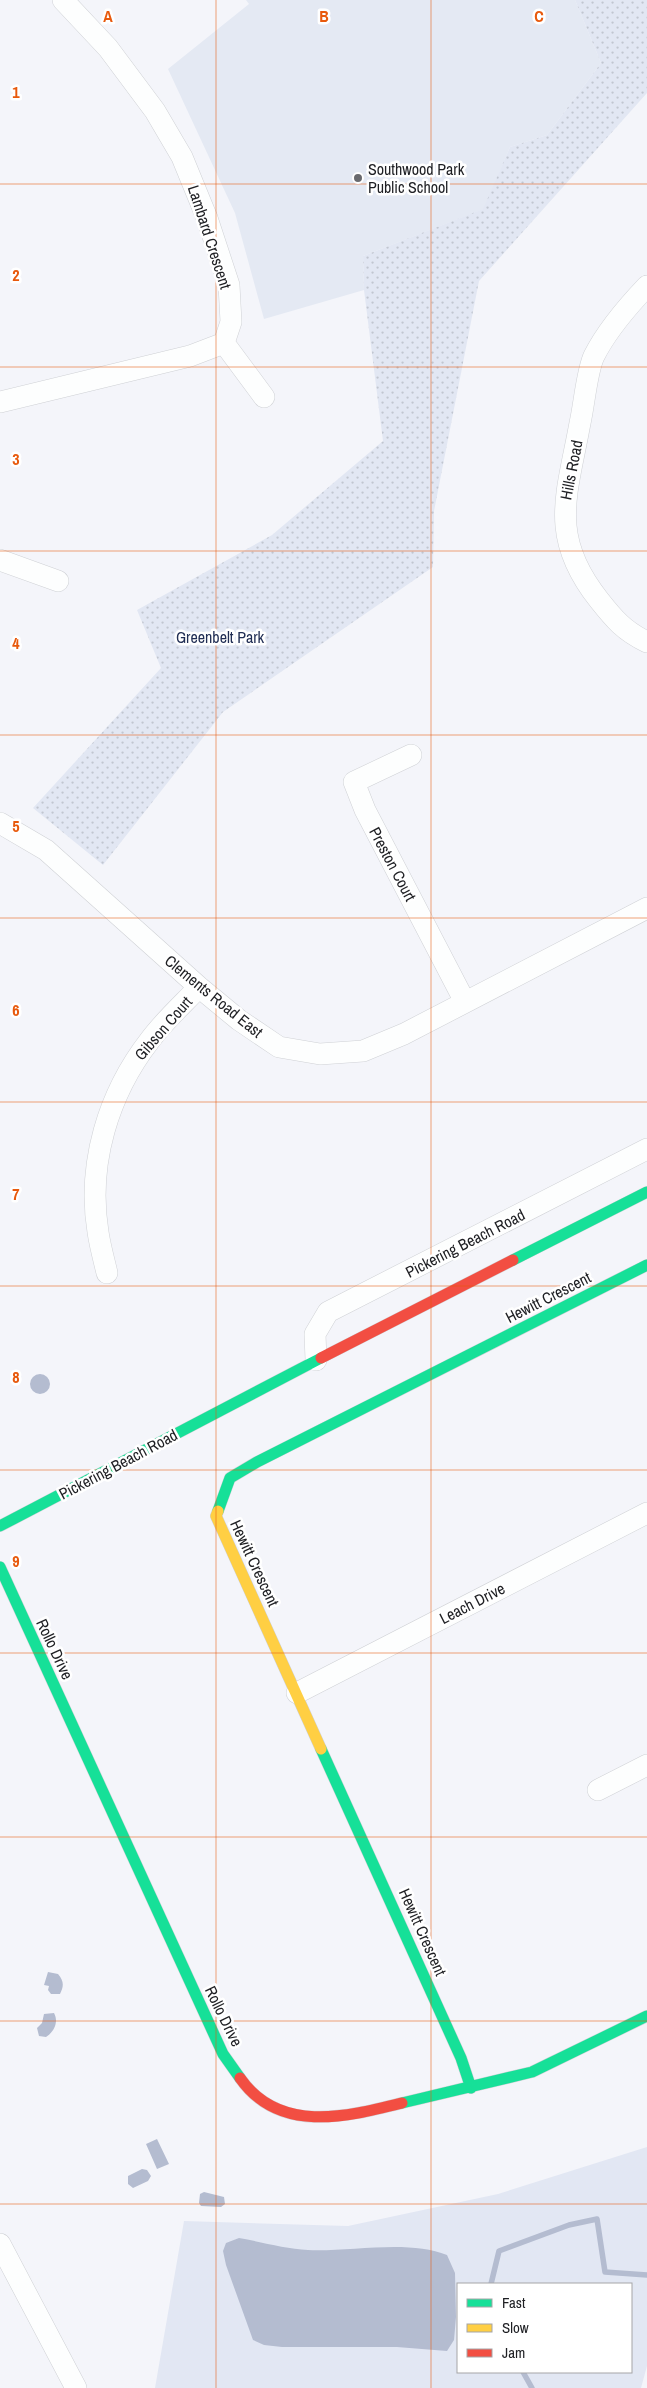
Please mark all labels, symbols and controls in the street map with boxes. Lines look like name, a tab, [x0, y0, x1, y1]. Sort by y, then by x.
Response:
text: A	[103, 5, 113, 27]
text: B	[319, 5, 329, 27]
text: C	[534, 5, 544, 27]
text: 1	[12, 81, 20, 103]
place label: Southwood Park Public School	[368, 158, 465, 198]
marker: Southwood Park Public School	[352, 172, 364, 184]
street label: Lambard Crescent	[183, 182, 237, 292]
text: 2	[12, 264, 20, 286]
street label: Hills Road	[554, 438, 588, 502]
text: 3	[12, 448, 20, 470]
park label: Greenbelt Park	[176, 626, 265, 648]
text: 4	[12, 632, 20, 654]
text: 5	[12, 815, 20, 837]
street label: Preston Court	[364, 823, 422, 905]
street label: Clements Road East	[160, 950, 268, 1043]
street label: Gibson Court	[129, 991, 197, 1065]
text: 6	[12, 999, 20, 1021]
text: 7	[12, 1183, 20, 1205]
street label: Pickering Beach Road	[402, 1203, 528, 1283]
street label: Hewitt Crescent	[501, 1266, 595, 1328]
text: 8	[12, 1366, 20, 1388]
street label: Pickering Beach Road	[55, 1423, 181, 1505]
street label: Hewitt Crescent	[225, 1516, 285, 1610]
text: 9	[12, 1550, 20, 1572]
street label: Leach Drive	[435, 1577, 509, 1629]
street label: Rollo Drive	[31, 1615, 79, 1683]
street label: Hewitt Crescent	[394, 1885, 452, 1979]
street label: Rollo Drive	[200, 1982, 248, 2050]
legend	[457, 2283, 632, 2373]
text: Fast	[502, 2292, 526, 2313]
text: Slow	[502, 2317, 529, 2338]
text: Jam	[502, 2342, 525, 2363]

